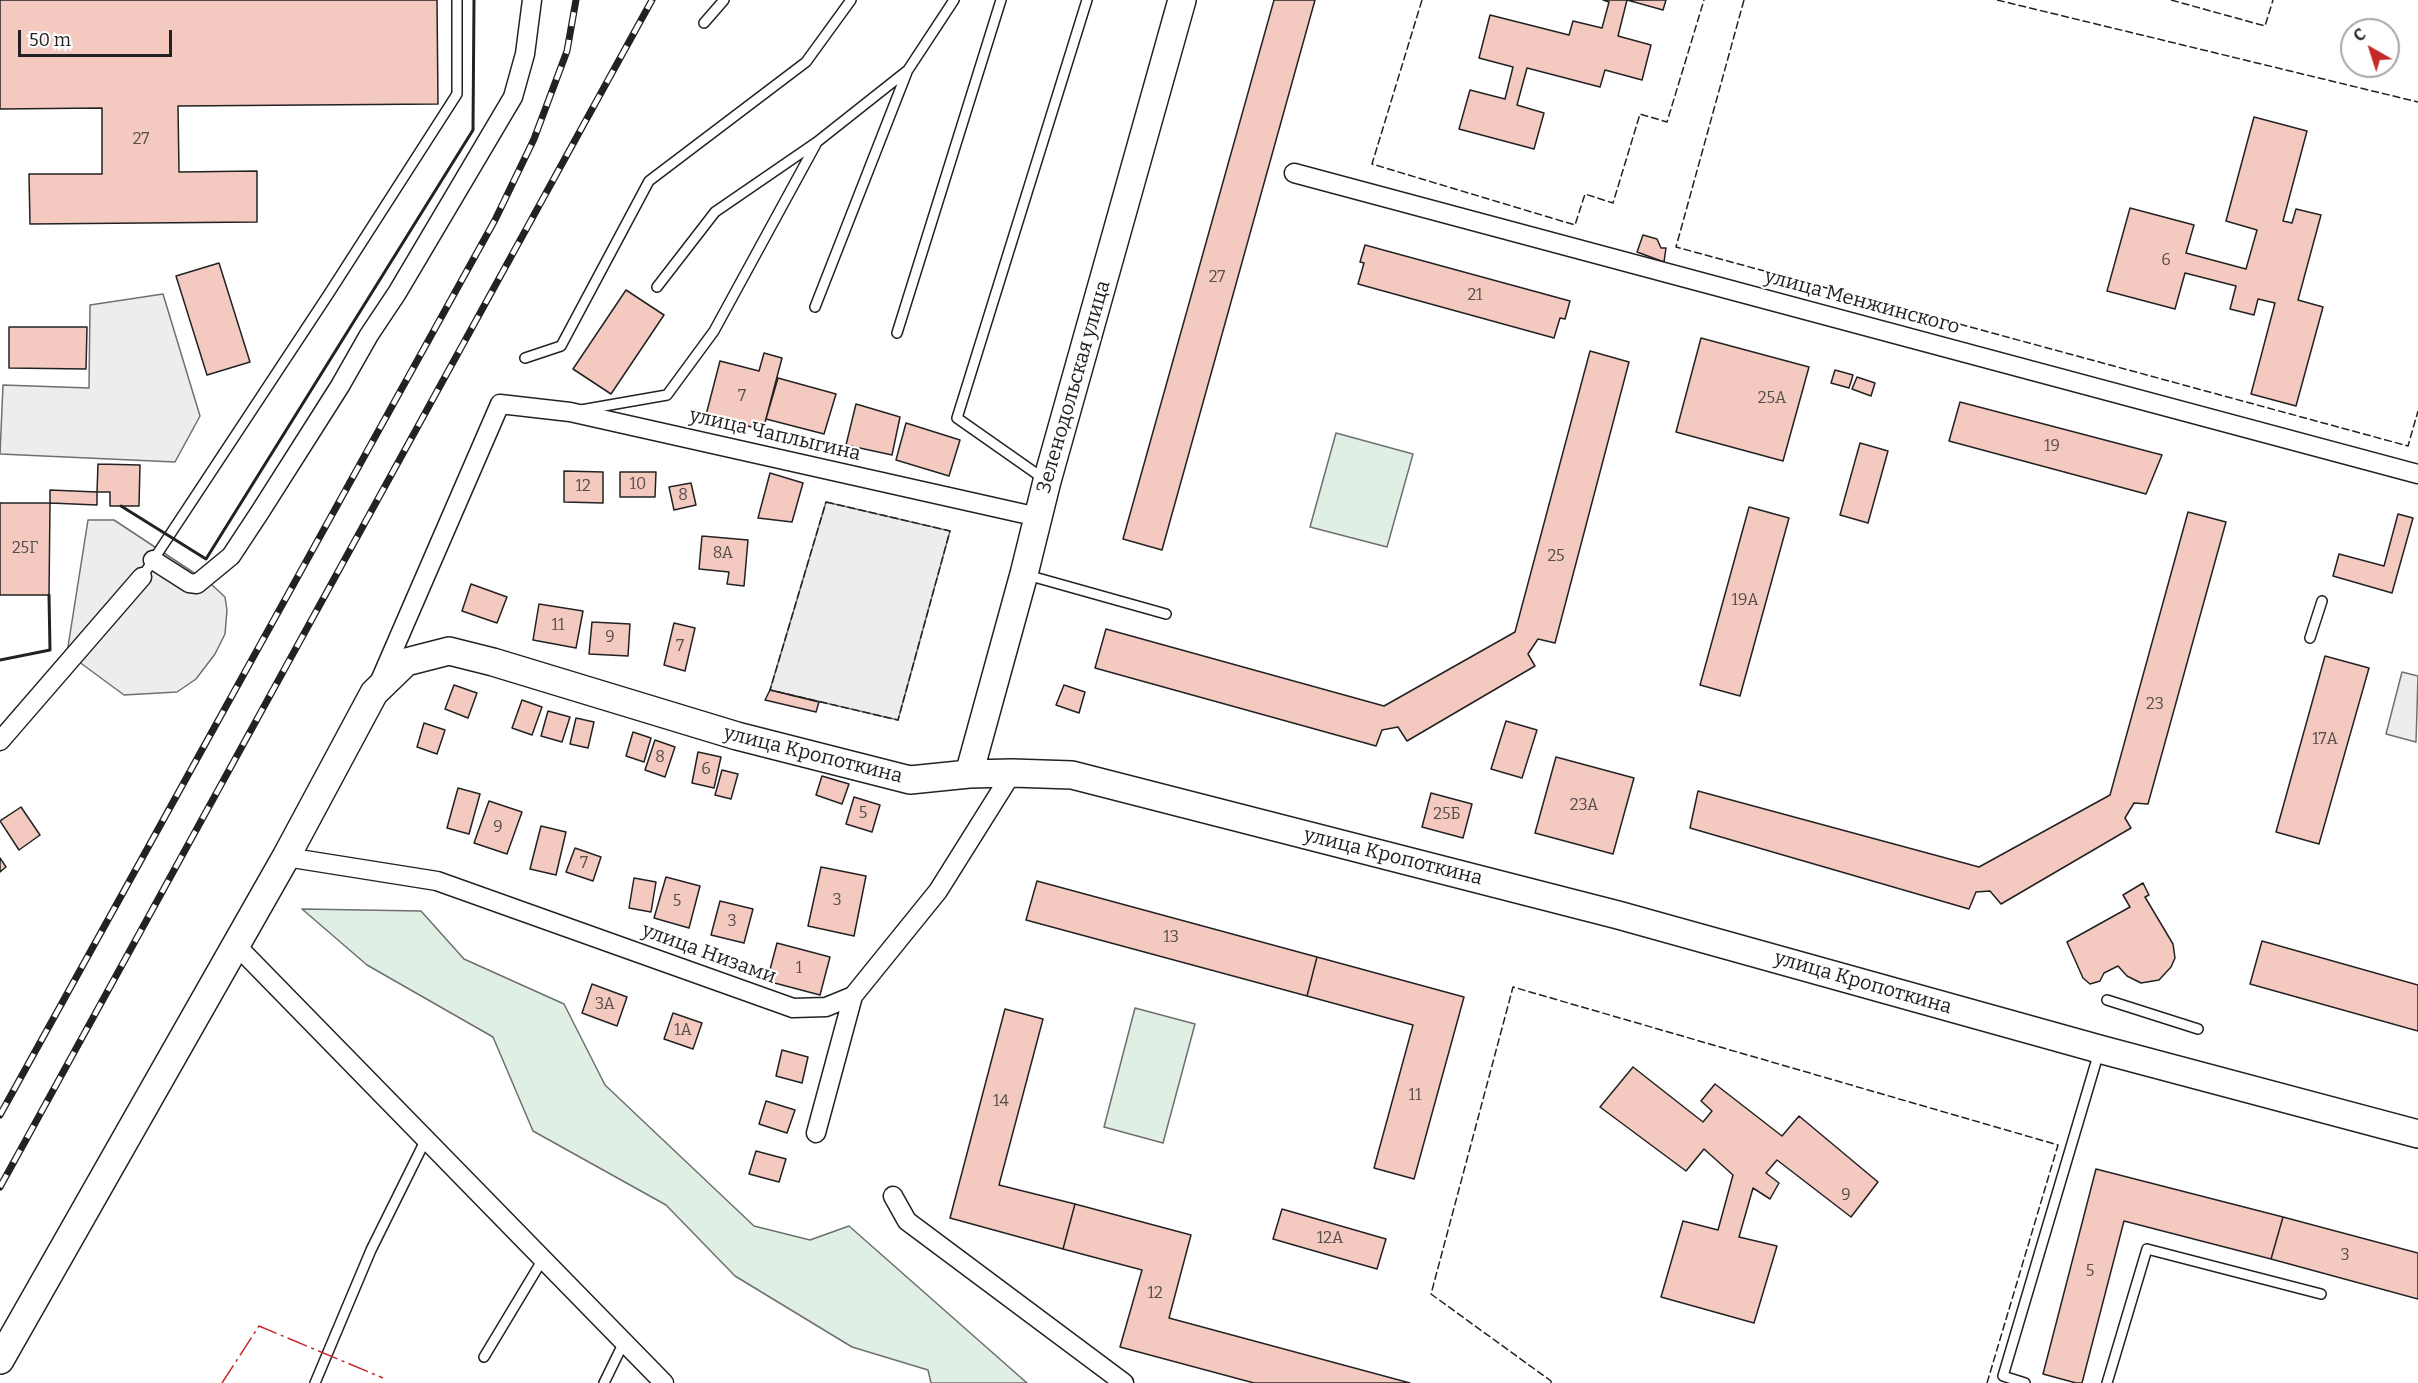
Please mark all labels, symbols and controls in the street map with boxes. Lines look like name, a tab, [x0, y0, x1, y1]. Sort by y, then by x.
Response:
scale bar	[21, 18, 176, 56]
north arrow	[2340, 18, 2400, 78]
text: С	[2350, 25, 2370, 46]
text: 50 m	[29, 29, 71, 51]
house number: 27	[133, 130, 149, 150]
house number: 6	[2161, 251, 2171, 271]
street label: улица Менжинского	[1762, 264, 1962, 340]
house number: 27	[1209, 268, 1225, 288]
street label: Зеленодольская улица	[1032, 278, 1116, 496]
house number: 21	[1467, 286, 1483, 306]
house number: 7	[738, 387, 746, 407]
house number: 25А	[1758, 389, 1786, 409]
street label: улица Чаплыгина	[687, 404, 863, 466]
house number: 19	[2044, 437, 2060, 457]
house number: 10	[630, 475, 646, 495]
house number: 12	[575, 477, 591, 497]
house number: 8	[678, 486, 688, 506]
house number: 25Г	[12, 539, 38, 559]
house number: 8А	[713, 544, 733, 564]
house number: 25	[1547, 547, 1565, 567]
house number: 19А	[1731, 591, 1759, 611]
house number: 11	[552, 616, 564, 636]
house number: 9	[605, 628, 615, 648]
house number: 7	[676, 637, 684, 657]
house number: 23	[2146, 695, 2164, 715]
street label: улица Кропоткина	[721, 721, 905, 789]
house number: 17А	[2312, 730, 2338, 750]
house number: 8	[655, 748, 665, 768]
house number: 6	[701, 760, 711, 780]
house number: 23А	[1570, 796, 1598, 816]
house number: 5	[859, 804, 867, 824]
house number: 25Б	[1433, 805, 1461, 825]
house number: 9	[493, 818, 503, 838]
street label: улица Кропоткина	[1301, 823, 1485, 891]
house number: 7	[580, 854, 588, 874]
house number: 3	[832, 891, 842, 911]
house number: 5	[673, 892, 681, 912]
house number: 3	[727, 912, 737, 932]
street label: улица Низами	[639, 919, 779, 989]
house number: 13	[1163, 928, 1179, 948]
street label: улица Кропоткина	[1772, 946, 1954, 1020]
house number: 1	[796, 959, 802, 979]
house number: 3А	[595, 995, 615, 1015]
house number: 1А	[674, 1021, 692, 1041]
house number: 11	[1409, 1086, 1421, 1106]
house number: 14	[993, 1092, 1009, 1112]
house number: 9	[1841, 1186, 1851, 1206]
house number: 12А	[1317, 1229, 1343, 1249]
house number: 3	[2340, 1246, 2350, 1266]
house number: 5	[2086, 1262, 2094, 1282]
house number: 12	[1147, 1284, 1163, 1304]

